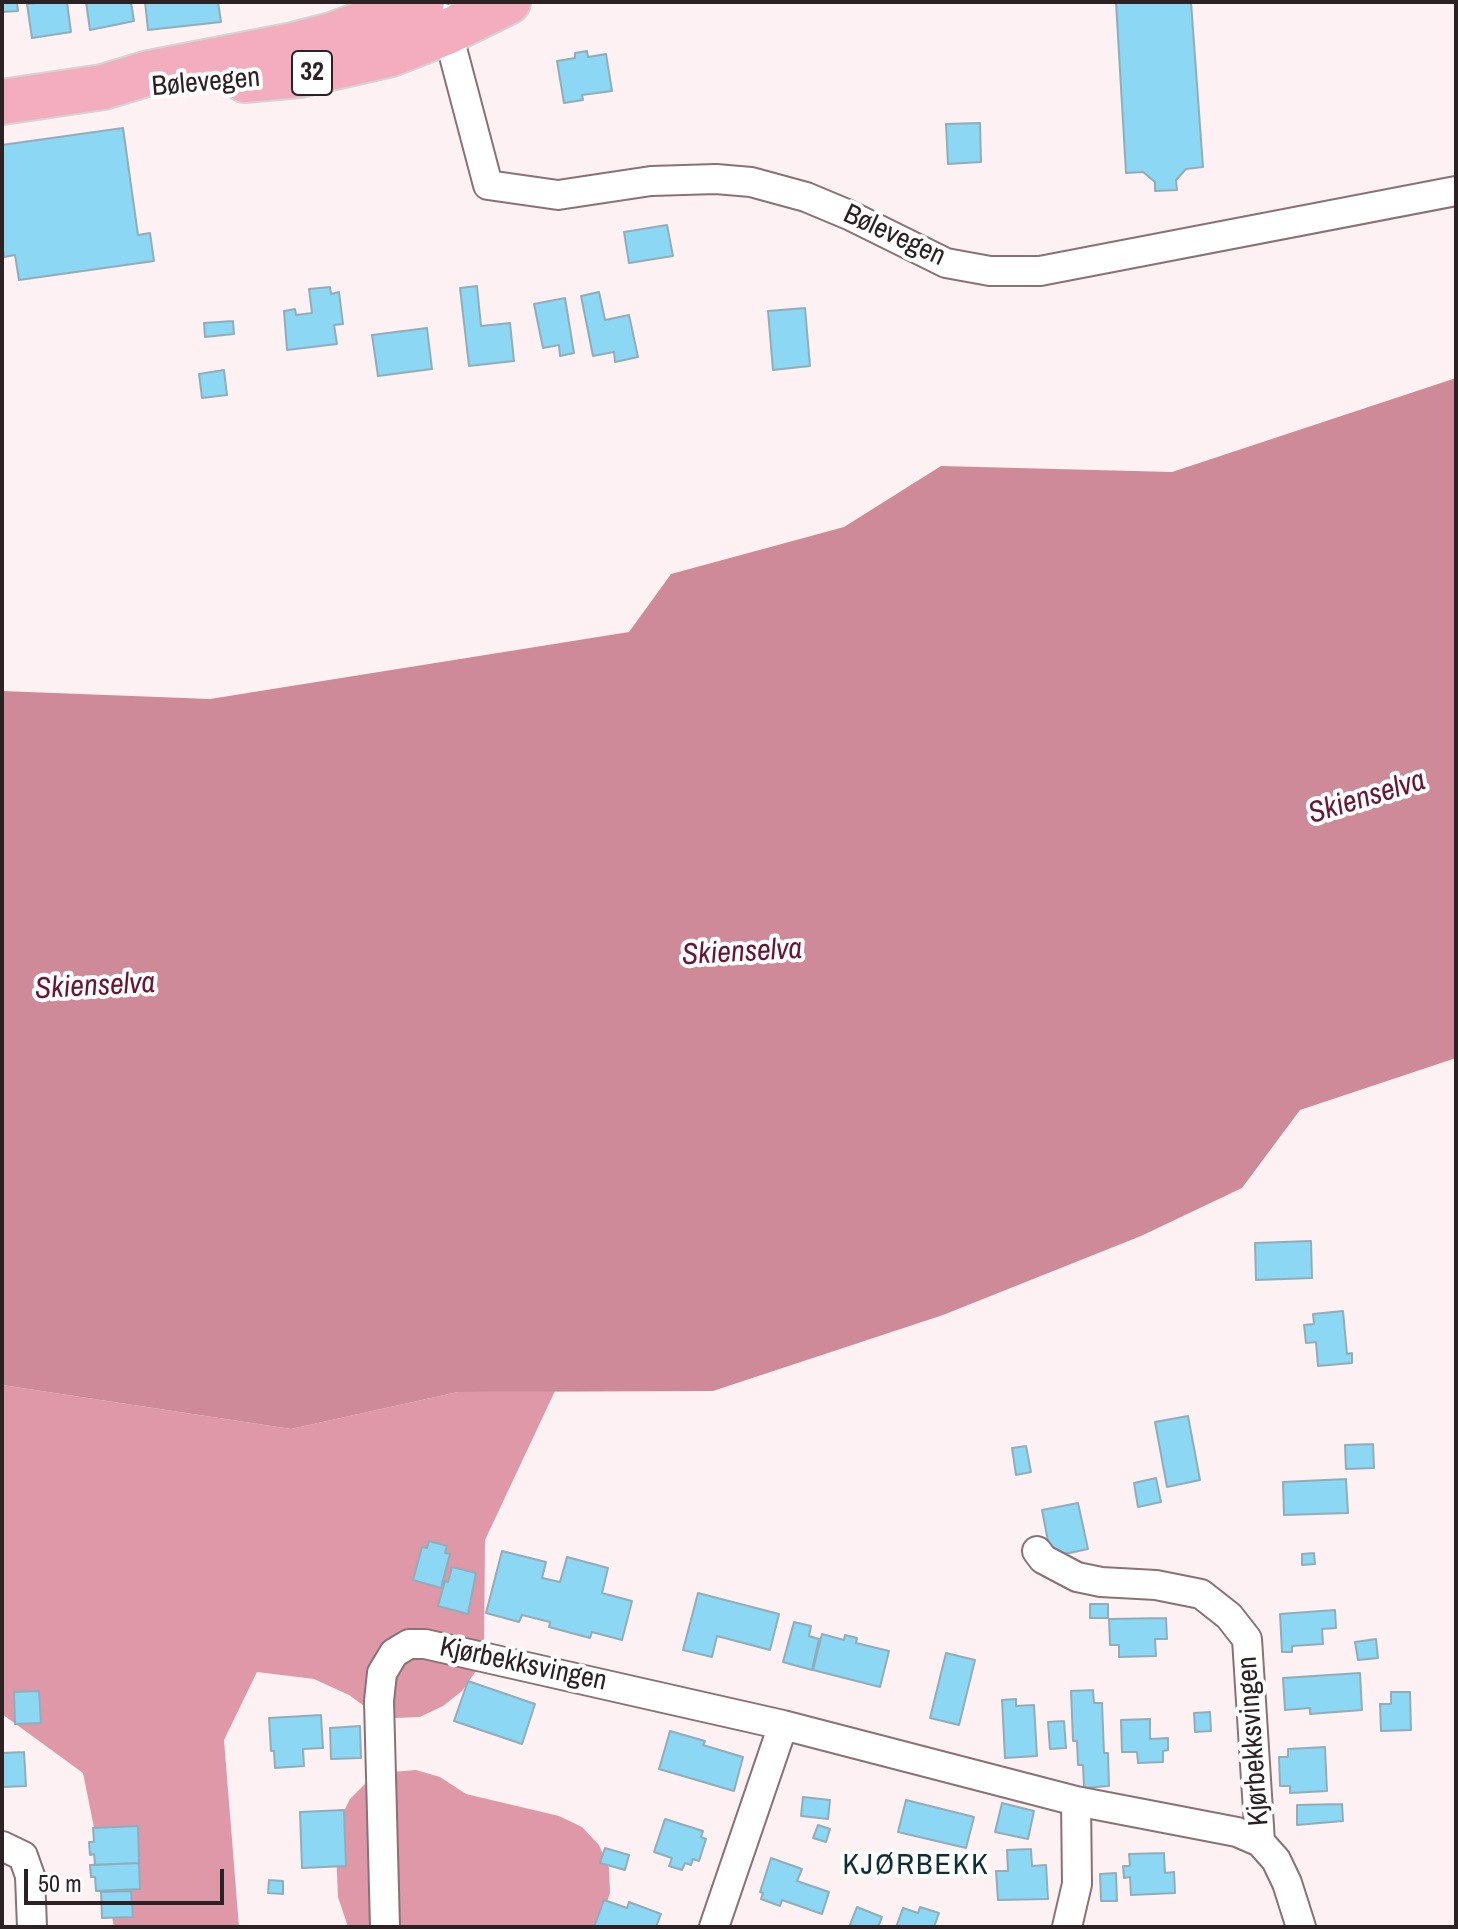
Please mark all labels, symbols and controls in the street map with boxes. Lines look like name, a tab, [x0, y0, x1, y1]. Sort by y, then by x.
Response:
road number: 32	[292, 51, 332, 95]
street label: Bølevegen	[150, 62, 262, 104]
street label: Bølevegen	[838, 198, 950, 274]
water label: Skienselva	[1304, 763, 1430, 833]
water label: Skienselva	[681, 932, 803, 974]
water label: Skienselva	[34, 966, 156, 1008]
street label: Kjørbekksvingen	[436, 1631, 610, 1699]
street label: Kjørbekksvingen	[1231, 1655, 1277, 1827]
district label: KJØRBEKK	[842, 1848, 990, 1884]
scale bar	[28, 1853, 228, 1903]
text: 50 m	[38, 1867, 82, 1899]

